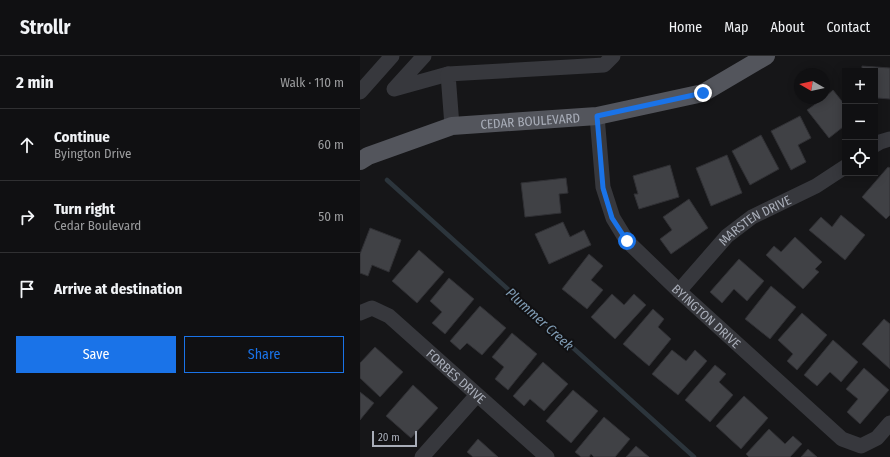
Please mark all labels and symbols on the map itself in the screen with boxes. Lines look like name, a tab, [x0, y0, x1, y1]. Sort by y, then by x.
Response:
north arrow	[794, 68, 830, 104]
route end	[694, 84, 712, 102]
street label: CEDAR BOULEVARD	[480, 110, 581, 132]
street label: MARSTEN DRIVE	[715, 192, 793, 248]
route start	[618, 232, 636, 250]
street label: BYINGTON DRIVE	[669, 281, 744, 351]
water label: Plummer Creek	[502, 284, 577, 354]
street label: FORBES DRIVE	[423, 346, 489, 407]
scale bar	[372, 429, 417, 448]

